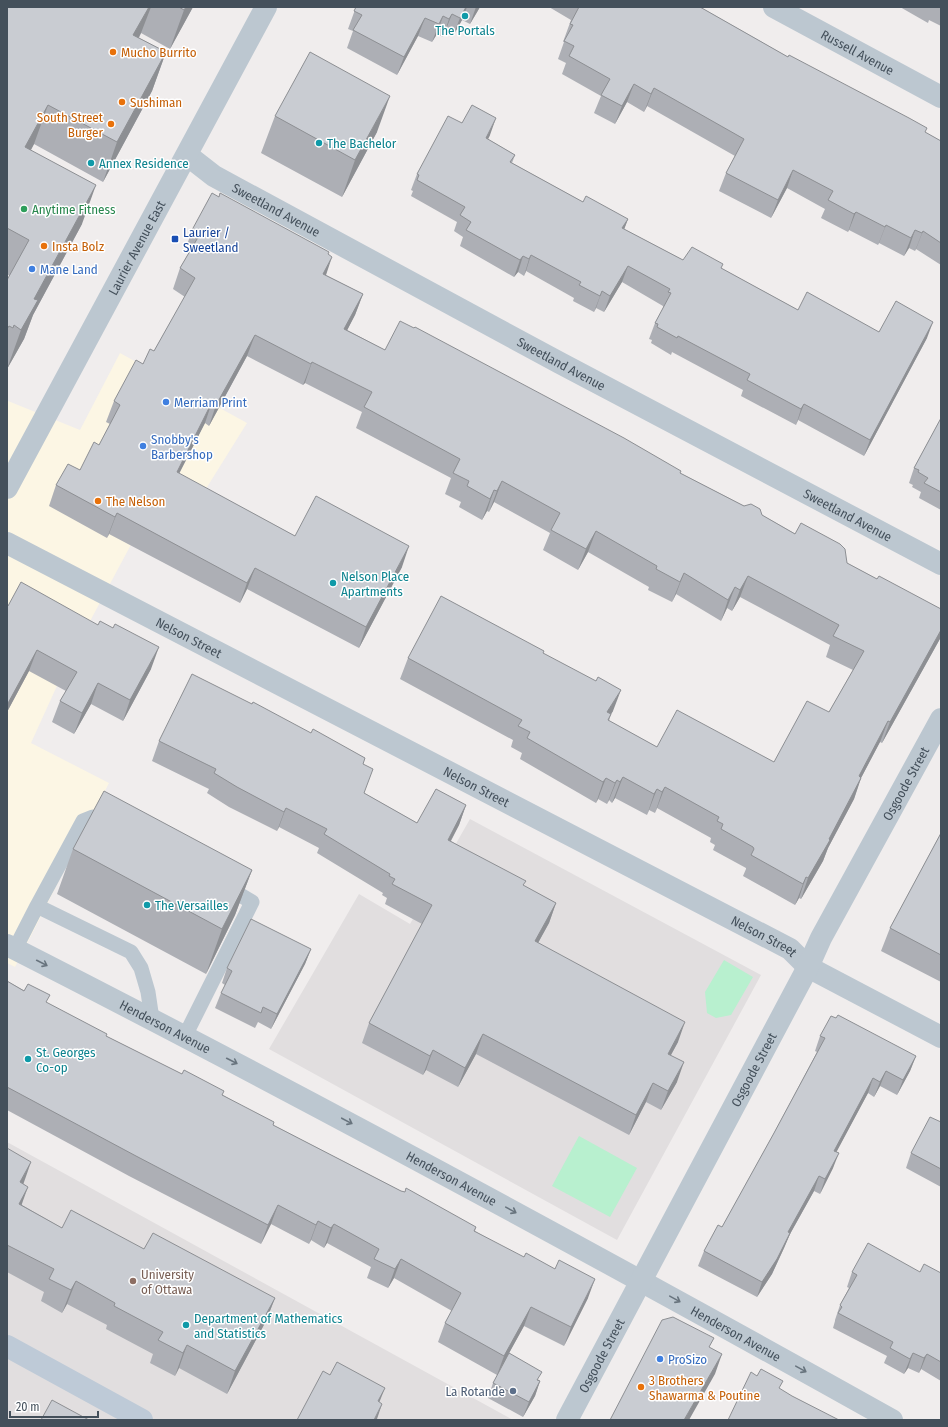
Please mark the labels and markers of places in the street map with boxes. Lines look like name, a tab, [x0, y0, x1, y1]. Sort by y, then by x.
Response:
marker: The Portals	[460, 11, 470, 21]
place label: The Portals	[435, 23, 495, 38]
place label: Mucho Burrito	[121, 45, 197, 60]
marker: Mucho Burrito	[108, 47, 118, 57]
place label: Sushiman	[130, 95, 182, 110]
marker: Sushiman	[117, 97, 127, 107]
place label: South Street Burger	[37, 110, 104, 140]
marker: South Street Burger	[106, 119, 116, 129]
place label: The Bachelor	[327, 136, 397, 151]
marker: The Bachelor	[314, 138, 324, 148]
place label: Annex Residence	[99, 156, 189, 171]
marker: Annex Residence	[86, 158, 96, 168]
place label: Anytime Fitness	[32, 202, 116, 217]
marker: Anytime Fitness	[19, 204, 29, 214]
place label: Laurier / Sweetland	[183, 225, 238, 255]
marker: Laurier / Sweetland	[170, 234, 180, 244]
place label: Insta Bolz	[52, 239, 104, 254]
marker: Insta Bolz	[39, 241, 49, 251]
place label: Mane Land	[40, 262, 98, 277]
marker: Mane Land	[27, 264, 37, 274]
place label: Merriam Print	[174, 395, 248, 410]
marker: Merriam Print	[161, 397, 171, 407]
place label: Snobby's Barbershop	[151, 432, 213, 462]
marker: Snobby's Barbershop	[138, 441, 148, 451]
place label: The Nelson	[106, 494, 165, 509]
marker: The Nelson	[93, 496, 103, 506]
place label: Nelson Place Apartments	[341, 569, 409, 599]
marker: Nelson Place Apartments	[328, 578, 338, 588]
place label: The Versailles	[155, 898, 229, 913]
marker: The Versailles	[142, 900, 152, 910]
place label: St. Georges Co-op	[36, 1045, 96, 1075]
marker: St. Georges Co-op	[23, 1054, 33, 1064]
place label: University of Ottawa	[141, 1267, 194, 1297]
marker: University of Ottawa	[128, 1276, 138, 1286]
place label: Department of Mathematics and Statistics	[194, 1311, 343, 1341]
marker: Department of Mathematics and Statistics	[181, 1320, 191, 1330]
place label: ProSizo	[668, 1352, 707, 1367]
marker: ProSizo	[655, 1354, 665, 1364]
place label: 3 Brothers Shawarma & Poutine	[649, 1373, 760, 1403]
marker: 3 Brothers Shawarma & Poutine	[636, 1382, 646, 1392]
place label: La Rotande	[445, 1384, 505, 1399]
marker: La Rotande	[508, 1386, 518, 1396]

